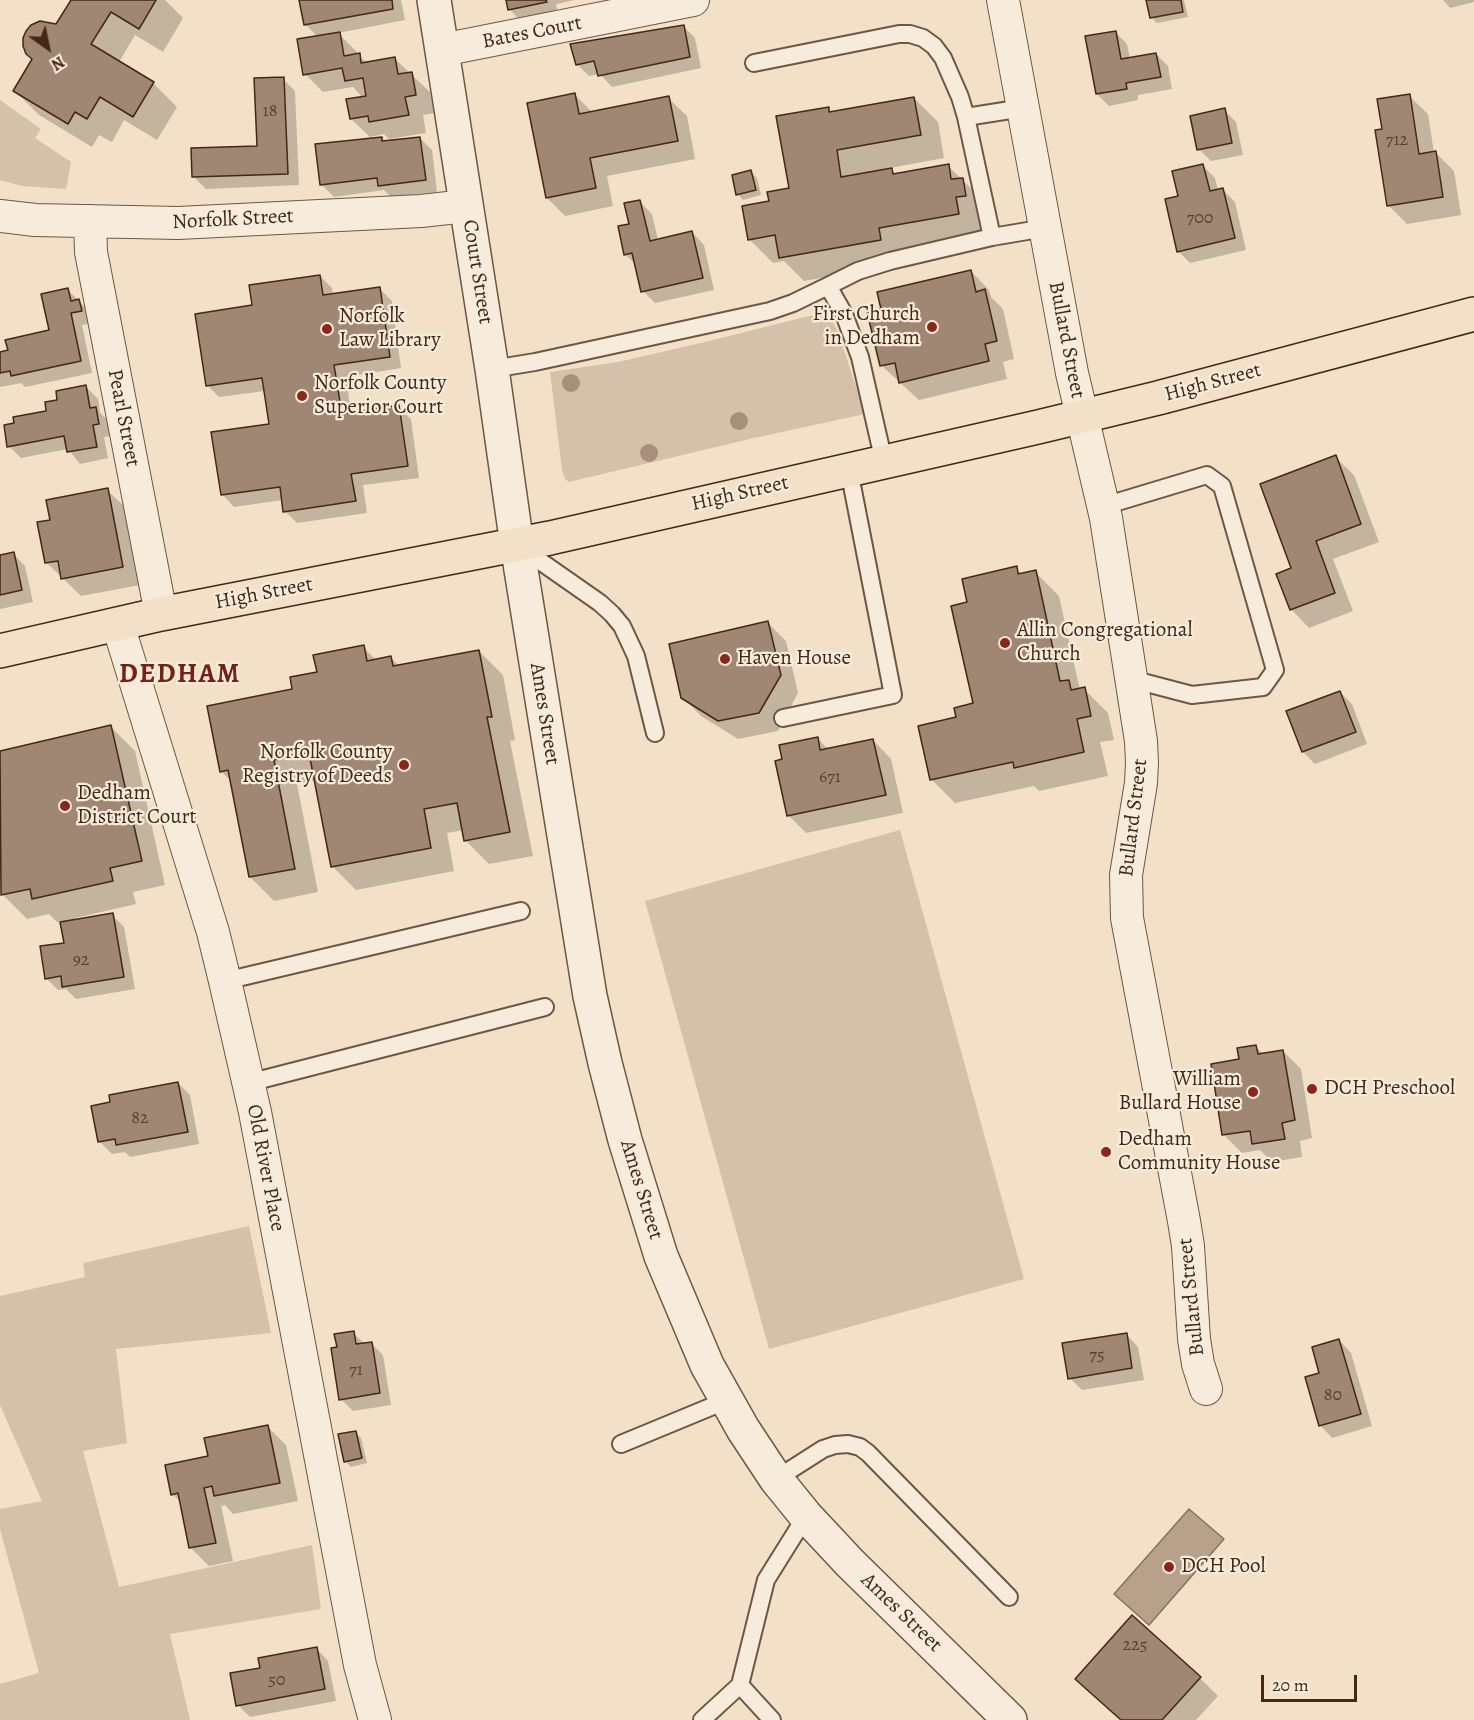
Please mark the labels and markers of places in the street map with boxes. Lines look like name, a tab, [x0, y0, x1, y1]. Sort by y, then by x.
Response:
place label: First Church in Dedham	[813, 302, 920, 352]
place label: Norfolk Law Library	[339, 304, 441, 354]
marker: First Church in Dedham	[925, 320, 939, 334]
marker: Norfolk Law Library	[320, 322, 334, 336]
place label: Norfolk County Superior Court	[314, 371, 446, 421]
marker: Norfolk County Superior Court	[295, 389, 309, 403]
place label: Allin Congregational Church	[1017, 618, 1193, 668]
marker: Allin Congregational Church	[998, 636, 1012, 650]
place label: Haven House	[737, 646, 851, 672]
marker: Haven House	[718, 652, 732, 666]
place label: Norfolk County Registry of Deeds	[242, 740, 392, 790]
marker: Norfolk County Registry of Deeds	[397, 758, 411, 772]
place label: Dedham District Court	[77, 781, 197, 831]
marker: Dedham District Court	[58, 799, 72, 813]
place label: William Bullard House	[1119, 1067, 1241, 1117]
place label: DCH Preschool	[1324, 1076, 1455, 1102]
marker: DCH Preschool	[1305, 1082, 1319, 1096]
marker: William Bullard House	[1246, 1085, 1260, 1099]
place label: Dedham Community House	[1118, 1127, 1280, 1177]
marker: Dedham Community House	[1099, 1145, 1113, 1159]
place label: DCH Pool	[1181, 1554, 1266, 1580]
marker: DCH Pool	[1162, 1560, 1176, 1574]

